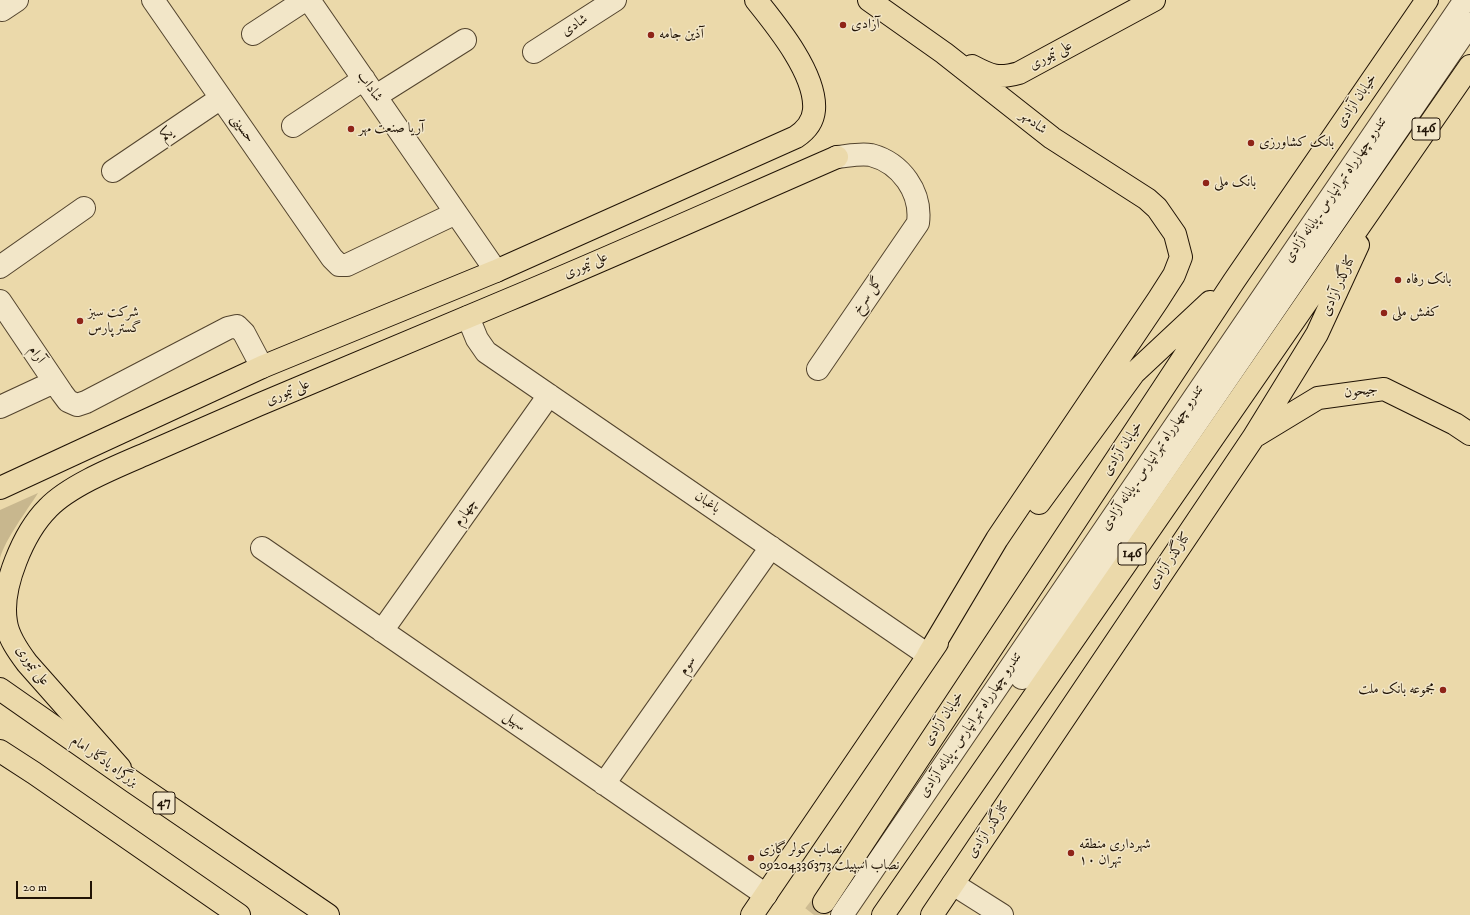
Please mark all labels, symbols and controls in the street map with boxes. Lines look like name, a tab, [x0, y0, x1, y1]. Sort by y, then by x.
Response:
street label: شادی	[559, 11, 591, 41]
place label: آزادی	[851, 17, 880, 33]
marker: آزادی	[838, 20, 848, 30]
place label: آذین جامه	[659, 27, 704, 43]
marker: آذین جامه	[646, 30, 656, 40]
street label: علی تیموری	[1027, 38, 1075, 74]
street label: شاداب	[353, 68, 385, 106]
street label: خیابان آزادی	[1333, 71, 1381, 131]
street label: شادمهر	[1016, 107, 1050, 139]
street label: حسینی	[226, 112, 258, 146]
street label: تندرو چهارراه تهرانپارس ـ پایانه آزادی	[1281, 114, 1391, 266]
road number: 146	[1412, 118, 1440, 140]
place label: آریا صنعت مهر	[359, 121, 424, 137]
marker: آریا صنعت مهر	[346, 124, 356, 134]
street label: یکم	[157, 125, 177, 145]
place label: بانک کشاورزی	[1259, 135, 1334, 151]
marker: بانک کشاورزی	[1246, 138, 1256, 148]
place label: بانک ملی	[1214, 175, 1256, 191]
marker: بانک ملی	[1201, 178, 1211, 188]
street label: علی تیموری	[562, 249, 610, 283]
street label: کنارگذر آزادی	[1318, 253, 1360, 319]
place label: بانک رفاه	[1406, 272, 1451, 288]
street label: گل سرخ	[849, 274, 887, 318]
marker: بانک رفاه	[1393, 275, 1403, 285]
place label: شرکت سبز گستر پارس	[88, 305, 141, 338]
place label: کفش ملی	[1392, 305, 1439, 321]
marker: کفش ملی	[1379, 308, 1389, 318]
marker: شرکت سبز گستر پارس	[75, 316, 85, 326]
street label: آرام	[24, 343, 48, 367]
street label: علی تیموری	[263, 376, 313, 410]
street label: تندرو چهارراه تهرانپارس ـ پایانه آزادی	[1098, 382, 1208, 534]
street label: جیحون	[1343, 382, 1379, 402]
street label: خیابان آزادی	[1099, 419, 1147, 479]
street label: باغبان	[691, 488, 723, 518]
street label: چهارم	[451, 496, 481, 530]
street label: کنارگذر آزادی	[1145, 529, 1195, 593]
road number: 146	[1118, 543, 1146, 565]
street label: علی تیموری	[11, 643, 53, 689]
street label: تندرو چهارراه تهرانپارس ـ پایانه آزادی	[916, 649, 1026, 801]
street label: سوم	[676, 653, 700, 679]
place label: مجموعه بانک ملت	[1358, 682, 1435, 698]
marker: مجموعه بانک ملت	[1438, 685, 1448, 695]
street label: خیابان آزادی	[920, 689, 968, 749]
street label: سهیل	[499, 708, 529, 736]
street label: بزرگراه یادگار امام	[67, 733, 141, 791]
road number: 47	[153, 792, 175, 814]
street label: کنارگذر آزادی	[964, 798, 1014, 862]
place label: شهرداری منطقه ۱۰ تهران	[1079, 837, 1151, 870]
place label: نصاب کولر گازی 09204336373 نصاب اسپیلت	[759, 842, 899, 874]
marker: شهرداری منطقه ۱۰ تهران	[1066, 848, 1076, 858]
marker: نصاب کولر گازی 09204336373 نصاب اسپیلت	[746, 853, 756, 863]
scale bar	[18, 873, 94, 899]
text: 20 m	[23, 880, 47, 895]

